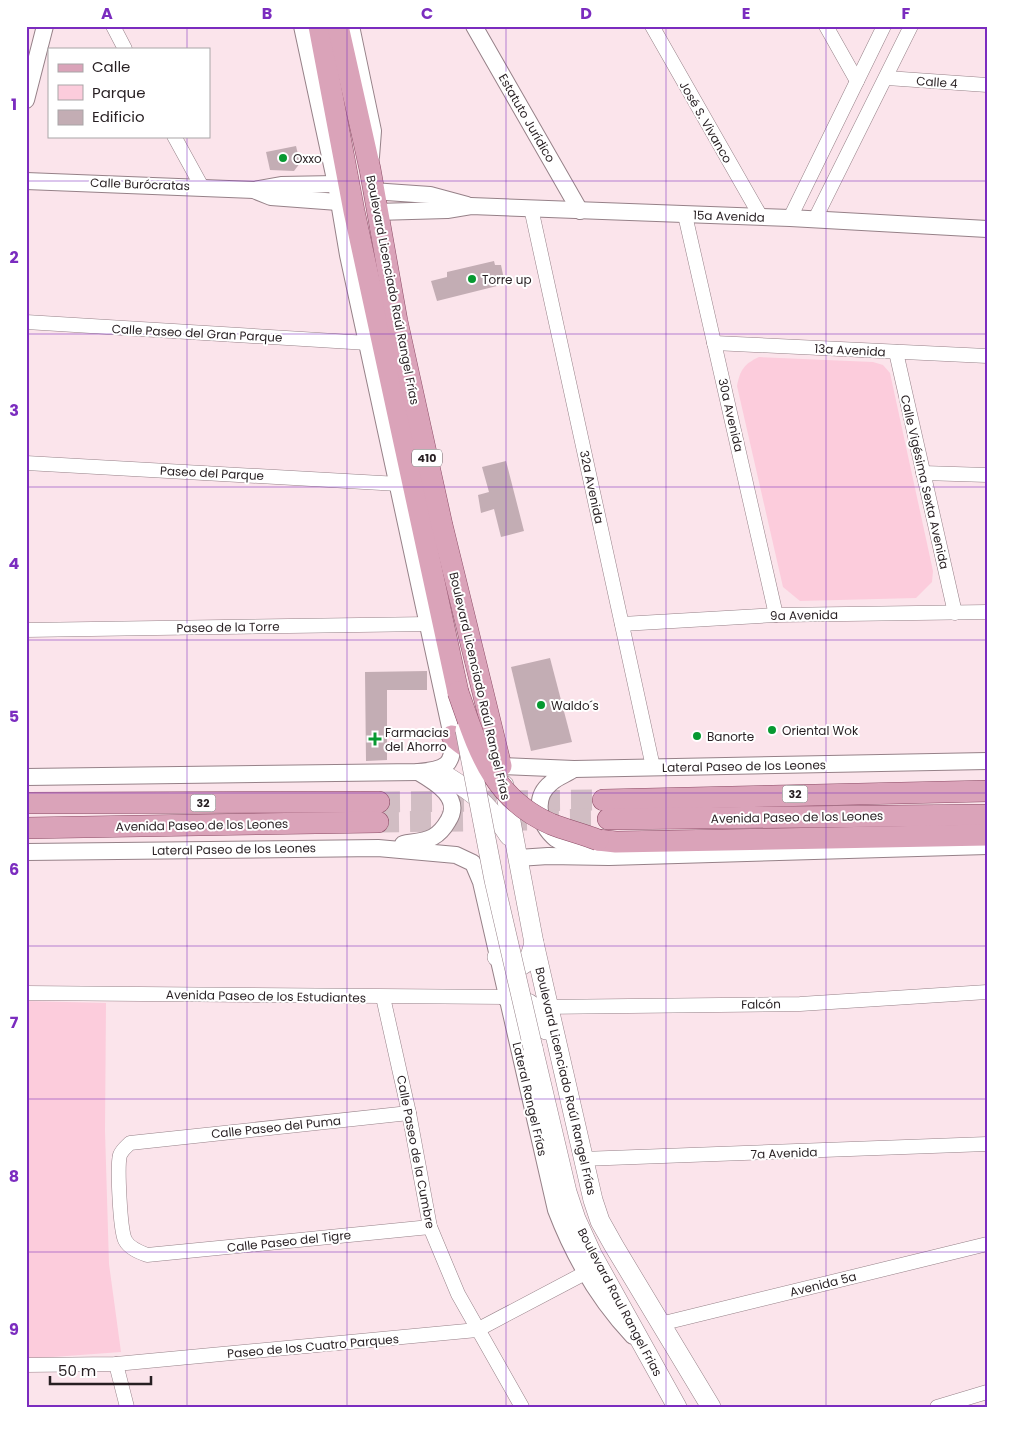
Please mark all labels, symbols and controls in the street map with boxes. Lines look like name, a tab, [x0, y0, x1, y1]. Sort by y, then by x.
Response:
text: A	[101, 2, 113, 25]
text: B	[262, 2, 272, 25]
text: C	[421, 2, 433, 25]
text: D	[580, 2, 592, 25]
text: E	[742, 2, 750, 25]
text: F	[902, 2, 911, 25]
legend	[48, 48, 210, 138]
text: Calle	[92, 56, 130, 77]
street label: Estatuto Jurídico	[495, 71, 559, 166]
street label: Calle 4	[916, 72, 959, 92]
street label: José S. Vivanco	[676, 78, 737, 166]
text: Parque	[92, 82, 145, 103]
text: 1	[11, 93, 17, 116]
text: Edificio	[92, 106, 145, 127]
place label: Oxxo	[293, 150, 322, 167]
marker: Oxxo	[277, 152, 289, 164]
street label: Calle Burócratas	[90, 174, 190, 194]
street label: Boulevard Licenciado Raúl Rangel Frías	[362, 174, 424, 406]
street label: 15a Avenida	[693, 206, 765, 226]
text: 2	[9, 246, 19, 269]
place label: Torre up	[482, 271, 532, 288]
marker: Torre up	[466, 273, 478, 285]
street label: Calle Paseo del Gran Parque	[111, 320, 283, 346]
street label: 13a Avenida	[814, 340, 886, 360]
street label: 30a Avenida	[714, 377, 748, 453]
street label: Calle Vigésima Sexta Avenida	[897, 393, 953, 571]
text: 3	[9, 399, 19, 422]
road number: 410	[412, 449, 442, 466]
street label: 32a Avenida	[576, 449, 608, 525]
street label: Paseo del Parque	[160, 462, 264, 484]
text: 4	[9, 552, 20, 575]
street label: Boulevard Licenciado Raúl Rangel Frías	[445, 570, 515, 802]
street label: 9a Avenida	[770, 606, 838, 624]
street label: Paseo de la Torre	[176, 618, 280, 636]
place label: Waldo´s	[551, 697, 599, 714]
marker: Waldo´s	[535, 699, 547, 711]
text: 5	[9, 705, 19, 728]
place label: Oriental Wok	[782, 722, 859, 739]
place label: Farmacias del Ahorro	[385, 724, 449, 755]
marker: Oriental Wok	[766, 724, 778, 736]
place label: Banorte	[707, 728, 754, 745]
marker: Banorte	[691, 730, 703, 742]
marker: Farmacias del Ahorro	[369, 733, 381, 745]
street label: Lateral Paseo de los Leones	[662, 756, 826, 776]
road number: 32	[782, 786, 808, 802]
road number: 32	[190, 794, 216, 811]
street label: Avenida Paseo de los Leones	[711, 807, 883, 827]
street label: Avenida Paseo de los Leones	[116, 815, 288, 835]
street label: Lateral Paseo de los Leones	[152, 839, 316, 859]
text: 6	[9, 858, 19, 881]
street label: Boulevard Licenciado Raúl Rangel Frías	[531, 965, 601, 1197]
street label: Avenida Paseo de los Estudiantes	[166, 986, 366, 1006]
street label: Falcón	[741, 995, 781, 1013]
text: 7	[10, 1011, 19, 1034]
street label: Lateral Rangel Frías	[509, 1040, 551, 1158]
street label: Calle Paseo de la Cumbre	[393, 1074, 439, 1230]
street label: Calle Paseo del Puma	[210, 1112, 342, 1142]
street label: 7a Avenida	[750, 1143, 818, 1163]
text: 8	[9, 1165, 19, 1188]
street label: Boulevard Raul Rangel Frias	[574, 1225, 666, 1379]
street label: Calle Paseo del Tigre	[226, 1226, 352, 1256]
street label: Avenida 5a	[788, 1268, 858, 1300]
text: 9	[9, 1318, 19, 1341]
street label: Paseo de los Cuatro Parques	[226, 1330, 400, 1362]
scale bar	[50, 1353, 151, 1385]
text: 50 m	[58, 1360, 96, 1381]

